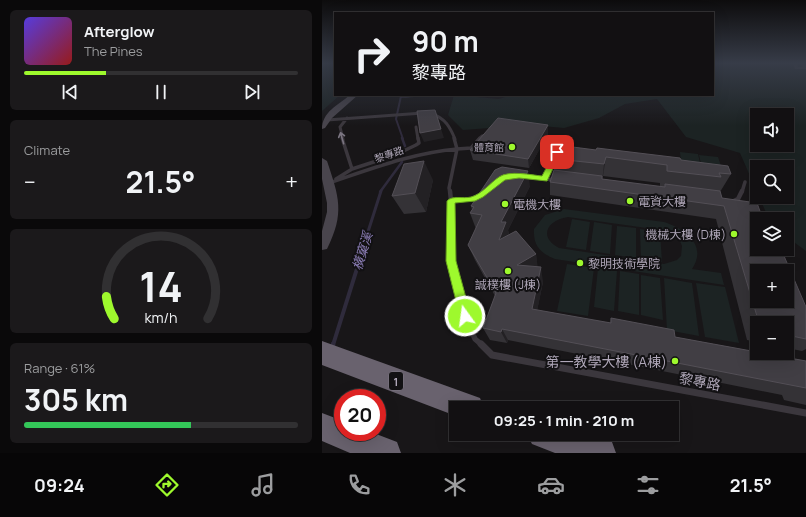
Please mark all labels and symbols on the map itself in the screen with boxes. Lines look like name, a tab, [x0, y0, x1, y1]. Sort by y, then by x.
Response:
one-way arrow	[338, 131, 345, 144]
pin	[540, 135, 574, 169]
place label: 體育館	[474, 140, 504, 154]
street label: 黎專路	[373, 142, 405, 166]
marker: 體育館	[507, 142, 517, 152]
place label: 電資大樓	[638, 193, 686, 210]
place label: 電機大樓	[513, 196, 561, 213]
marker: 電資大樓	[625, 196, 635, 206]
marker: 電機大樓	[500, 199, 510, 209]
place label: 機械大樓 (D棟)	[645, 226, 726, 243]
water label: 橫窠溪	[348, 228, 377, 272]
marker: 機械大樓 (D棟)	[729, 229, 739, 239]
place label: 黎明技術學院	[588, 255, 660, 272]
marker: 黎明技術學院	[575, 258, 585, 268]
marker: 誠樸樓 (J棟)	[503, 266, 513, 276]
place label: 誠樸樓 (J棟)	[475, 276, 541, 293]
position arrow	[444, 295, 486, 337]
place label: 第一教學大樓 (A棟)	[545, 352, 667, 371]
marker: 第一教學大樓 (A棟)	[670, 356, 680, 366]
street label: 黎專路	[678, 368, 722, 394]
road number: 1	[389, 372, 403, 390]
speed limit sign: 20	[334, 389, 386, 441]

